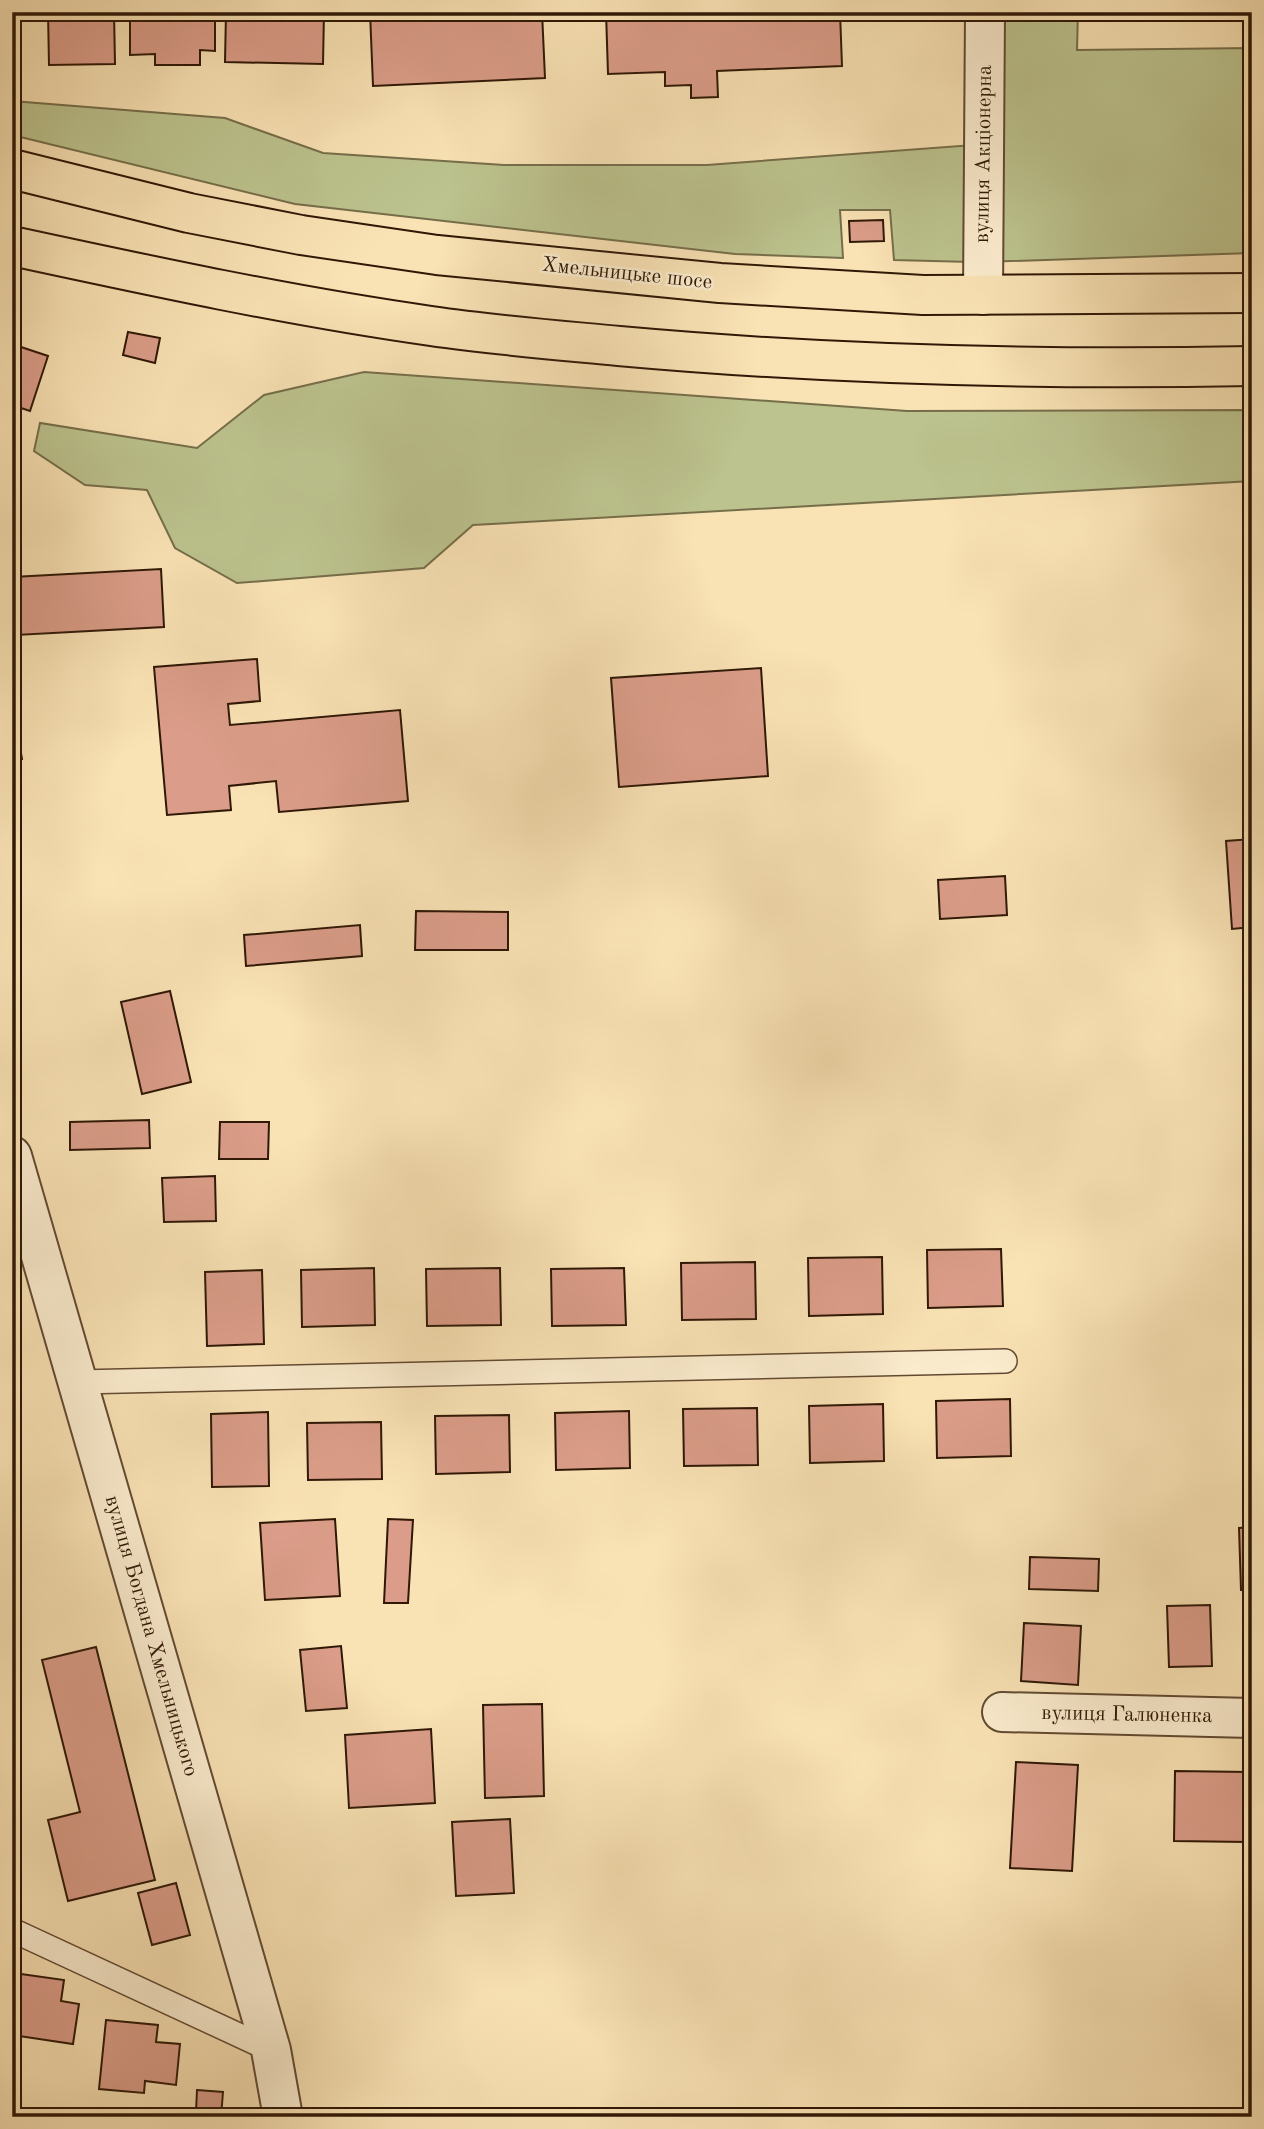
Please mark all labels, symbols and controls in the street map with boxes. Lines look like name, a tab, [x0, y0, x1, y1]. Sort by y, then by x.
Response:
street label: вулиця Акціонерна	[972, 65, 996, 243]
street label: Хмельницьке шосе	[541, 255, 713, 293]
street label: вулиця Богдана Хмельницького	[101, 1493, 201, 1779]
street label: вулиця Галюненка	[1041, 1703, 1213, 1727]

